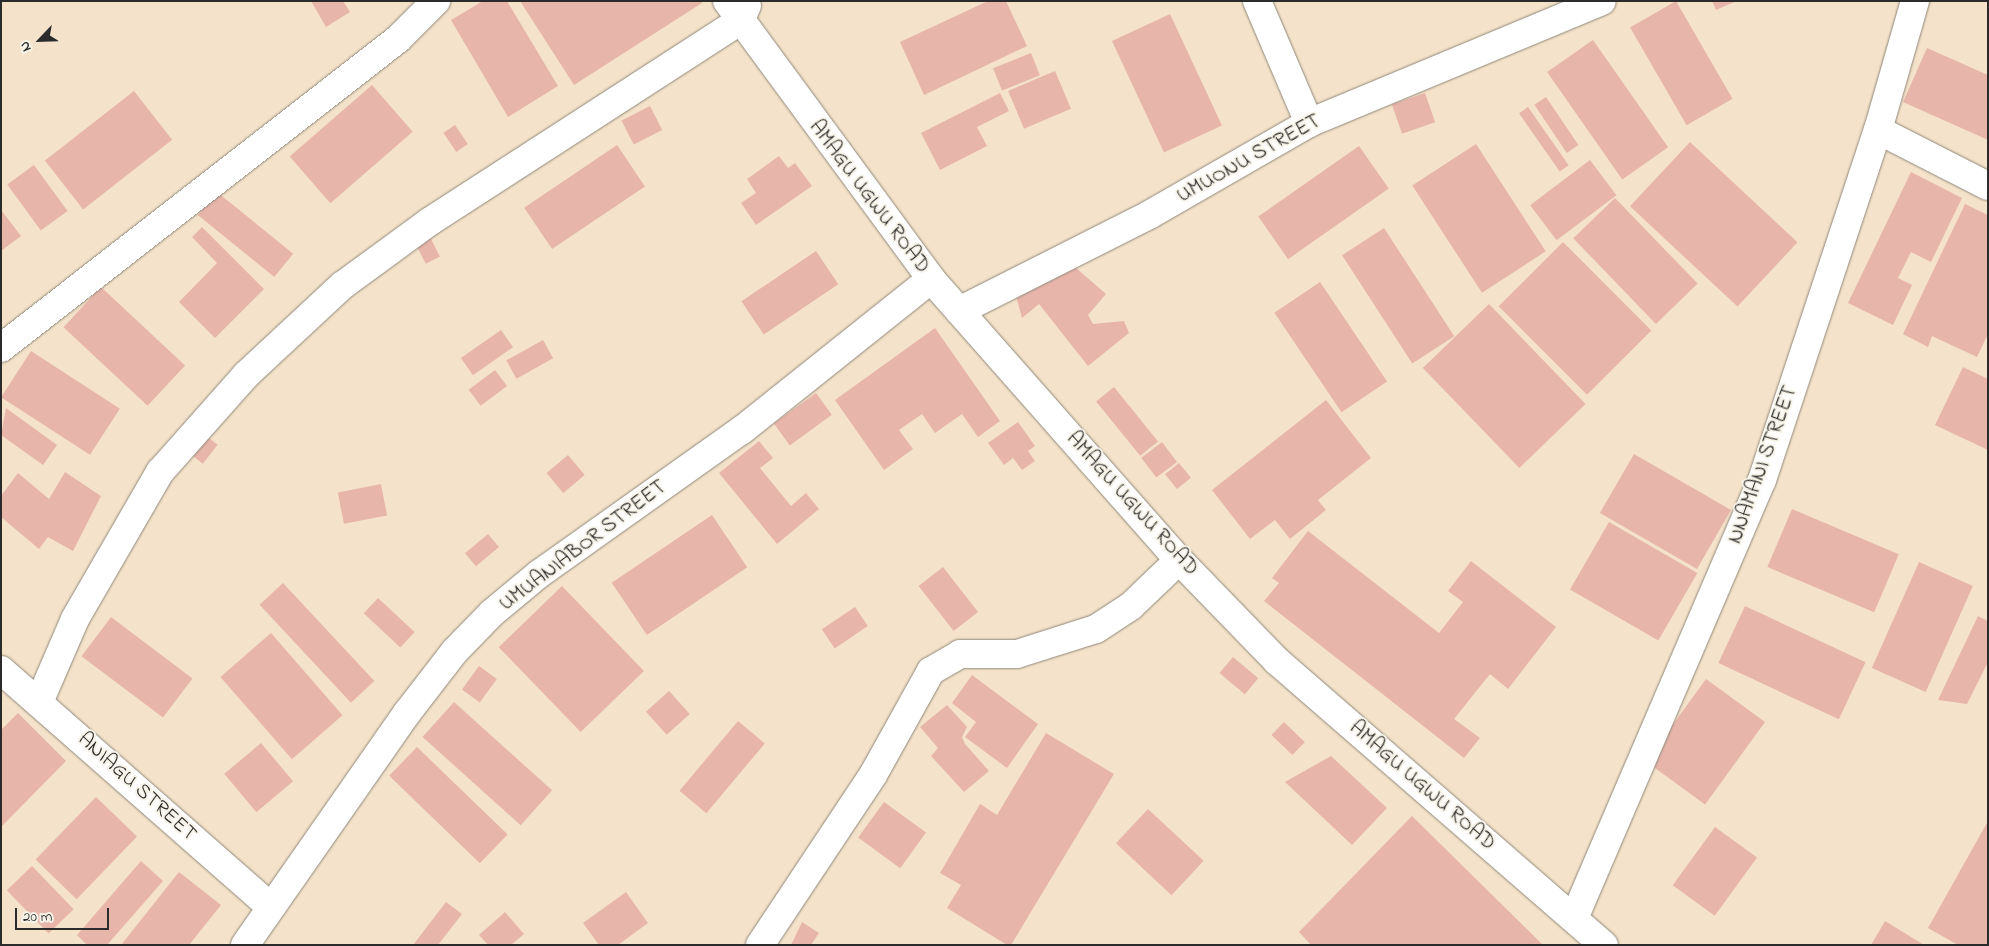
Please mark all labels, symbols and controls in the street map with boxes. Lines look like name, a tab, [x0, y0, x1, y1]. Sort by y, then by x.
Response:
north arrow	[15, 15, 65, 65]
text: N	[14, 38, 37, 55]
street label: UMUONU STREET	[1173, 109, 1325, 209]
street label: AMAGU UGWU ROAD	[803, 115, 935, 279]
street label: NNAMANI STREET	[1723, 383, 1803, 547]
street label: AMAGU UGWU ROAD	[1061, 427, 1203, 581]
street label: UMUANIABOR STREET	[495, 475, 671, 617]
street label: AMAGU UGWU ROAD	[1344, 716, 1500, 856]
street label: ANIAGU STREET	[72, 727, 202, 847]
scale bar	[18, 898, 111, 930]
text: 20 m	[23, 906, 52, 928]

